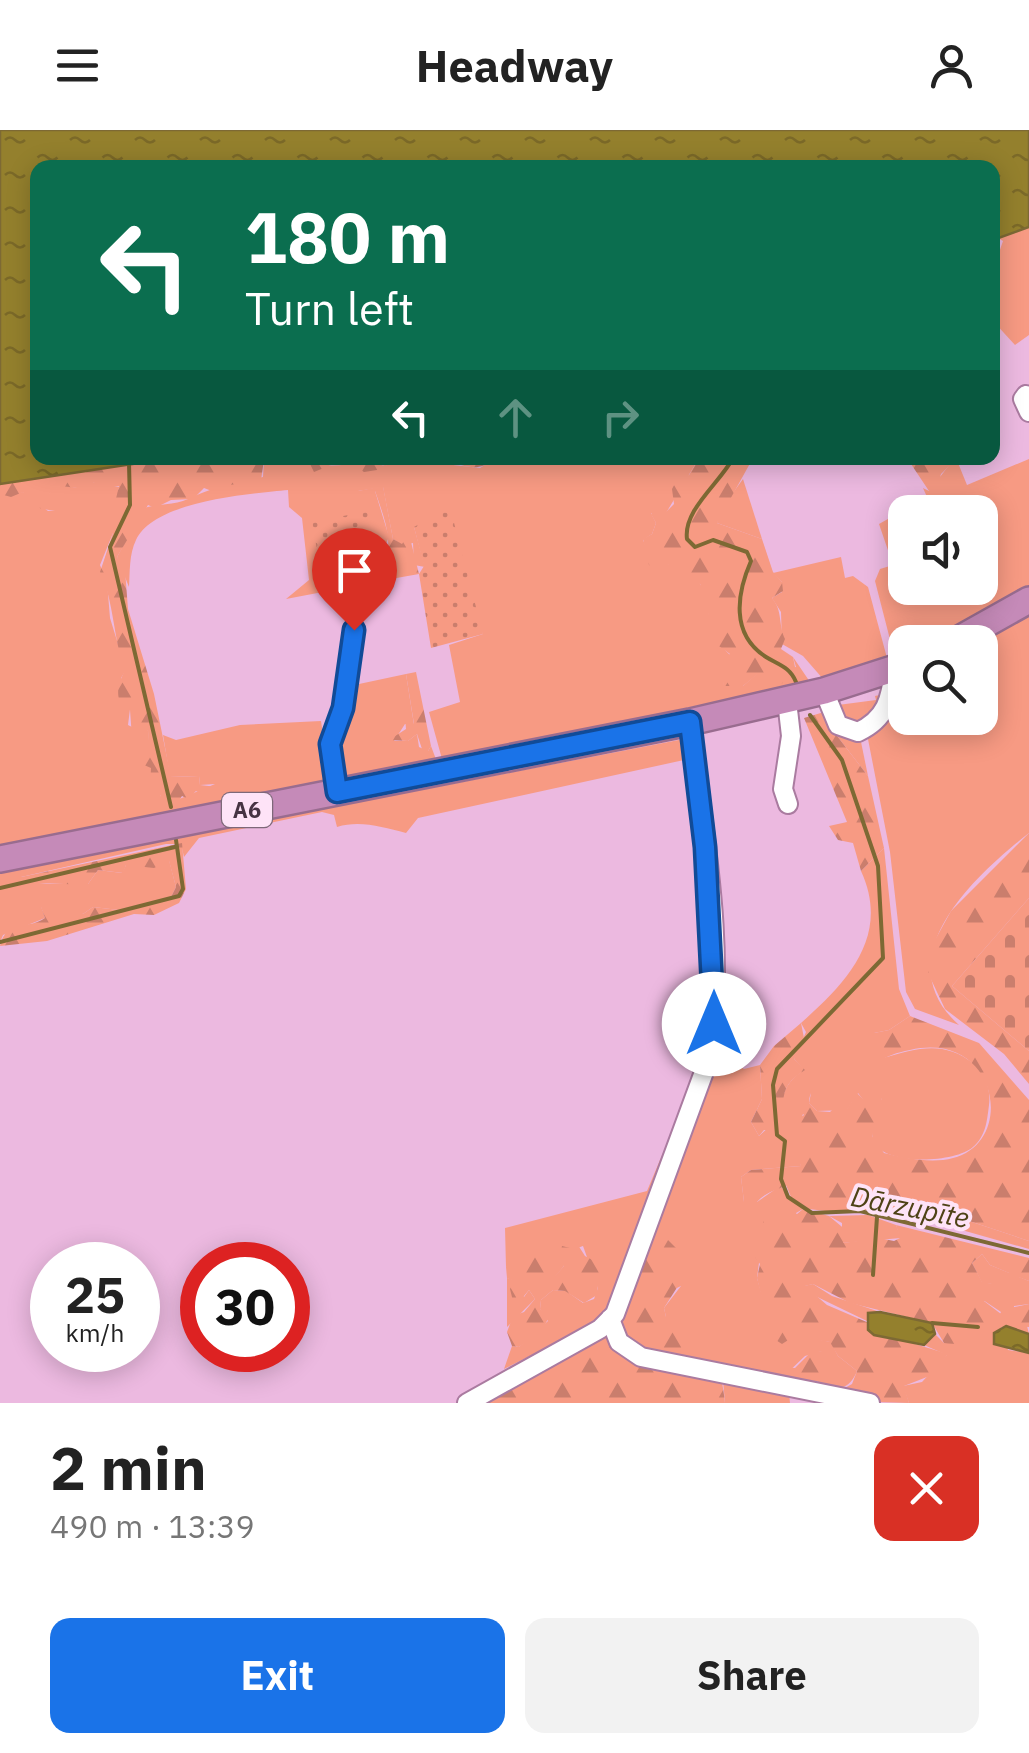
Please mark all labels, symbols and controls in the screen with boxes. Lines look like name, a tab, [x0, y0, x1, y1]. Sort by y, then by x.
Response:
text: Headway	[416, 36, 613, 94]
icon: menu	[50, 38, 105, 93]
icon: person	[924, 38, 979, 93]
text: 180 m	[245, 191, 450, 282]
icon: left	[80, 200, 210, 330]
text: Turn left	[245, 279, 414, 337]
icon: left	[383, 390, 438, 445]
icon: ahead	[488, 390, 543, 445]
icon: right	[593, 390, 648, 445]
map controls	[888, 495, 998, 735]
button: sound	[888, 495, 998, 605]
pin	[312, 528, 397, 631]
icon: arrive	[327, 543, 382, 598]
button: search	[888, 625, 998, 735]
road number: A6	[222, 793, 272, 827]
position arrow	[662, 972, 766, 1076]
water label: Dārzupīte	[848, 1177, 972, 1236]
speed limit sign: 30	[180, 1242, 310, 1372]
text: 25	[65, 1262, 125, 1327]
text: km/h	[66, 1316, 124, 1349]
text: 2 min	[50, 1428, 207, 1507]
button: close	[874, 1436, 979, 1541]
text: 490 m · 13:39	[50, 1505, 255, 1547]
button: Exit	[50, 1618, 505, 1733]
button: Share	[525, 1618, 979, 1733]

